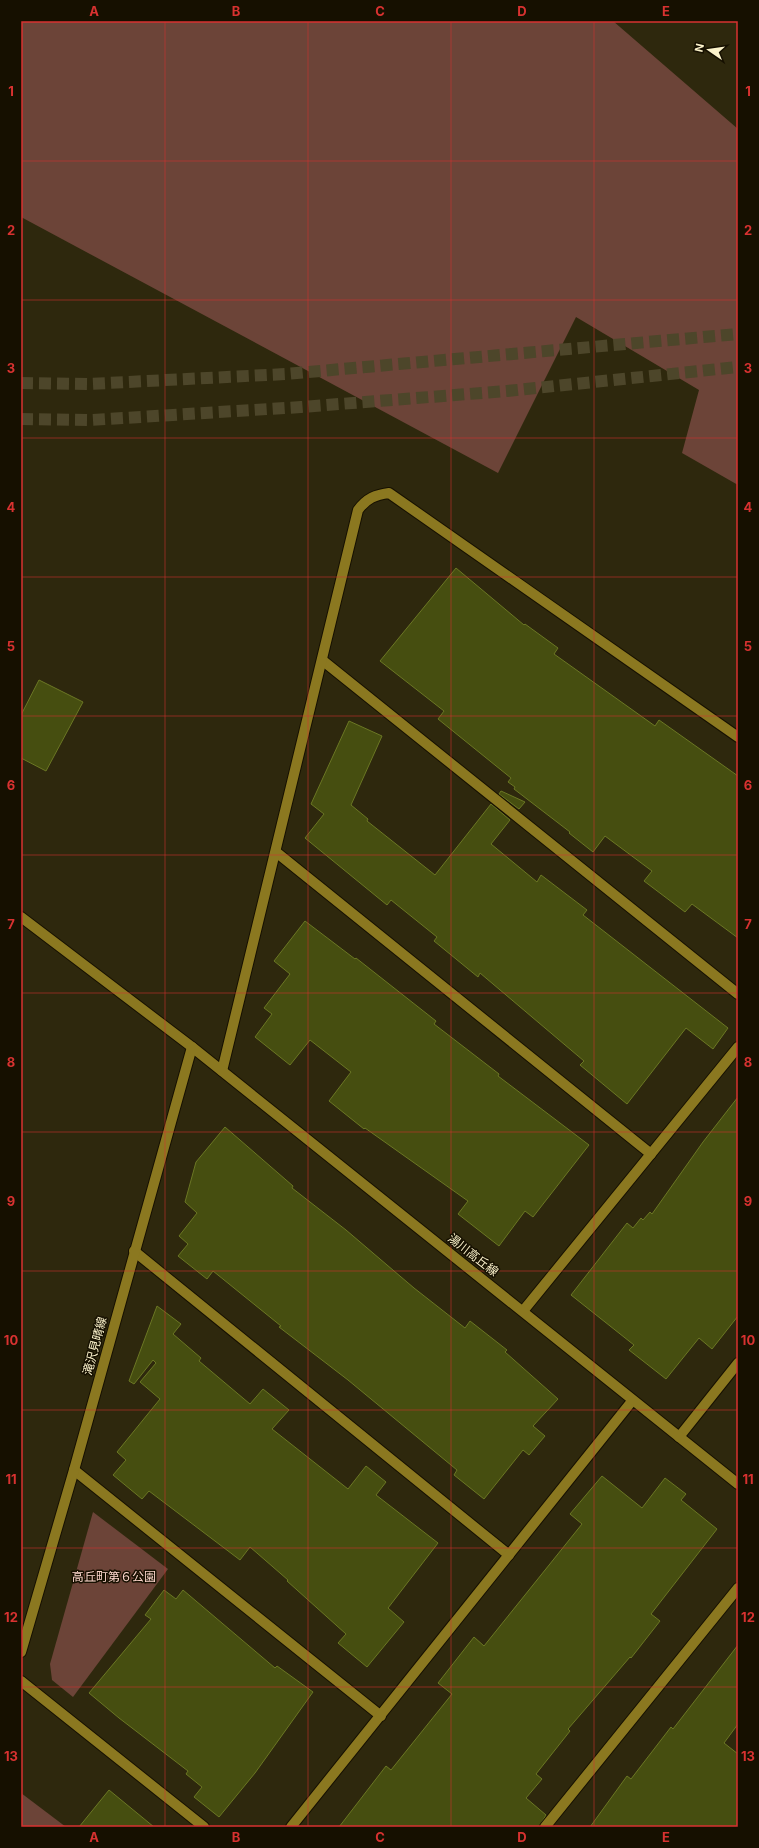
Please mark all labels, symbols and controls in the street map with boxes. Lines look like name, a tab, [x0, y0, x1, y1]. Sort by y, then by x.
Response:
text: A	[89, 3, 99, 19]
text: B	[232, 3, 241, 19]
text: C	[375, 3, 385, 19]
text: D	[517, 3, 527, 19]
text: E	[662, 3, 670, 19]
north arrow	[689, 30, 729, 70]
text: N	[691, 42, 707, 53]
text: 1	[8, 83, 14, 99]
text: 1	[745, 83, 751, 99]
text: 2	[7, 222, 15, 238]
text: 2	[744, 222, 752, 238]
text: 3	[7, 360, 15, 376]
text: 3	[744, 360, 752, 376]
text: 4	[7, 499, 16, 515]
text: 4	[744, 499, 753, 515]
text: 5	[7, 638, 15, 654]
text: 5	[744, 638, 752, 654]
text: 6	[7, 777, 15, 793]
text: 6	[744, 777, 752, 793]
text: 7	[7, 916, 15, 932]
text: 7	[744, 916, 752, 932]
text: 8	[7, 1054, 15, 1070]
text: 8	[744, 1054, 752, 1070]
text: 9	[7, 1193, 15, 1209]
text: 9	[744, 1193, 752, 1209]
street label: 湯川高丘線	[445, 1230, 502, 1279]
street label: 滝沢見晴線	[80, 1315, 110, 1377]
text: 10	[4, 1332, 18, 1348]
text: 10	[741, 1332, 755, 1348]
text: 11	[5, 1471, 17, 1487]
text: 11	[742, 1471, 754, 1487]
park label: 高丘町第６公園	[72, 1569, 156, 1584]
text: 12	[4, 1609, 18, 1625]
text: 12	[741, 1609, 755, 1625]
text: 13	[4, 1748, 18, 1764]
text: 13	[741, 1748, 755, 1764]
text: A	[89, 1829, 99, 1845]
text: B	[232, 1829, 241, 1845]
text: C	[375, 1829, 385, 1845]
text: D	[517, 1829, 527, 1845]
text: E	[662, 1829, 670, 1845]

